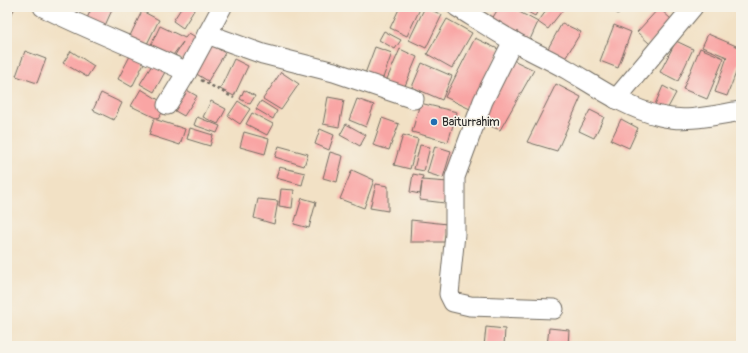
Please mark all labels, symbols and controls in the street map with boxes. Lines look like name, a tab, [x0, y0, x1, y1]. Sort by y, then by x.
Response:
place label: Baiturrahim	[442, 115, 500, 130]
marker: Baiturrahim	[429, 117, 439, 127]

